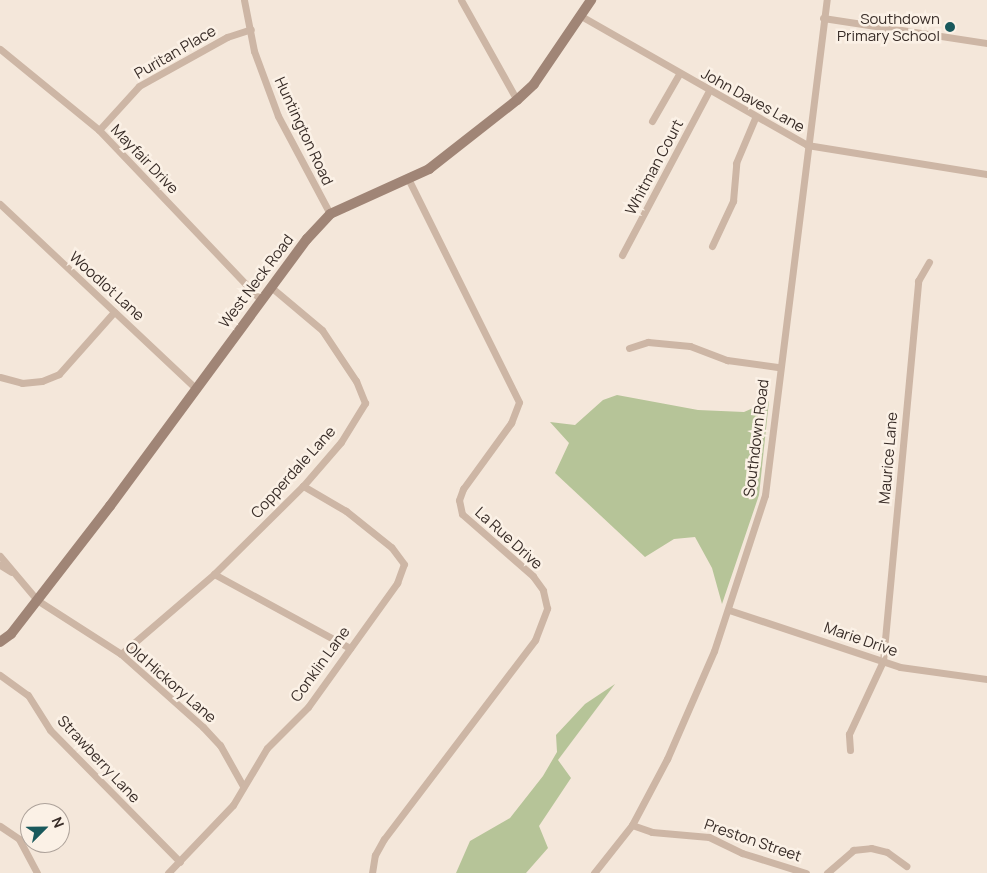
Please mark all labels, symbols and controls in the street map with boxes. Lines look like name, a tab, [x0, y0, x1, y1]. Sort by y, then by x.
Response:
place label: Southdown Primary School	[837, 9, 940, 44]
street label: Puritan Place	[131, 21, 219, 83]
marker: Southdown Primary School	[944, 21, 956, 33]
street label: John Daves Lane	[698, 64, 808, 136]
street label: Huntington Road	[271, 74, 337, 188]
street label: Whitman Court	[621, 116, 687, 218]
street label: Mayfair Drive	[107, 121, 183, 197]
street label: West Neck Road	[215, 231, 297, 331]
street label: Woodlot Lane	[66, 248, 148, 324]
street label: Southdown Road	[740, 378, 772, 498]
street label: Maurice Lane	[875, 411, 901, 505]
street label: Copperdale Lane	[247, 422, 339, 522]
street label: La Rue Drive	[472, 503, 546, 573]
street label: Marie Drive	[822, 618, 900, 660]
street label: Conklin Lane	[287, 623, 353, 705]
street label: Old Hickory Lane	[122, 638, 220, 726]
street label: Strawberry Lane	[54, 712, 144, 806]
north arrow	[20, 803, 70, 853]
text: N	[48, 814, 69, 831]
street label: Preston Street	[702, 815, 804, 865]

